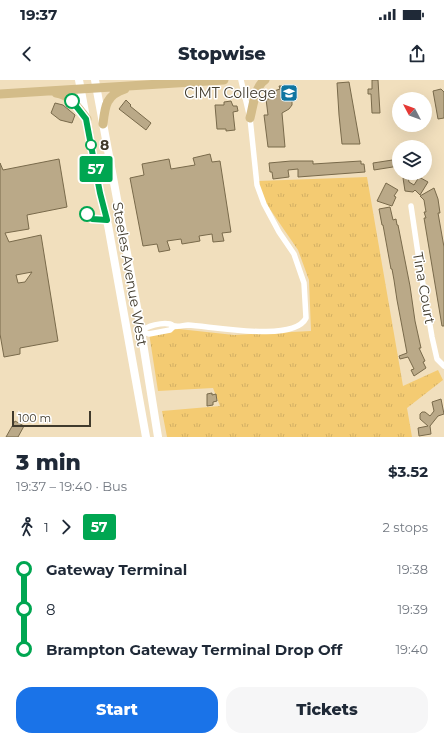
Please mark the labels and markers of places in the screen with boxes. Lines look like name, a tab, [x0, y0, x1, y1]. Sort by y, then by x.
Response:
school or university icon: CIMT College	[279, 83, 299, 103]
place label: CIMT College	[184, 84, 276, 102]
unlabelled marker	[64, 93, 80, 109]
place label: 8	[100, 136, 109, 154]
marker: 8	[85, 139, 97, 151]
unlabelled marker	[79, 206, 95, 222]

